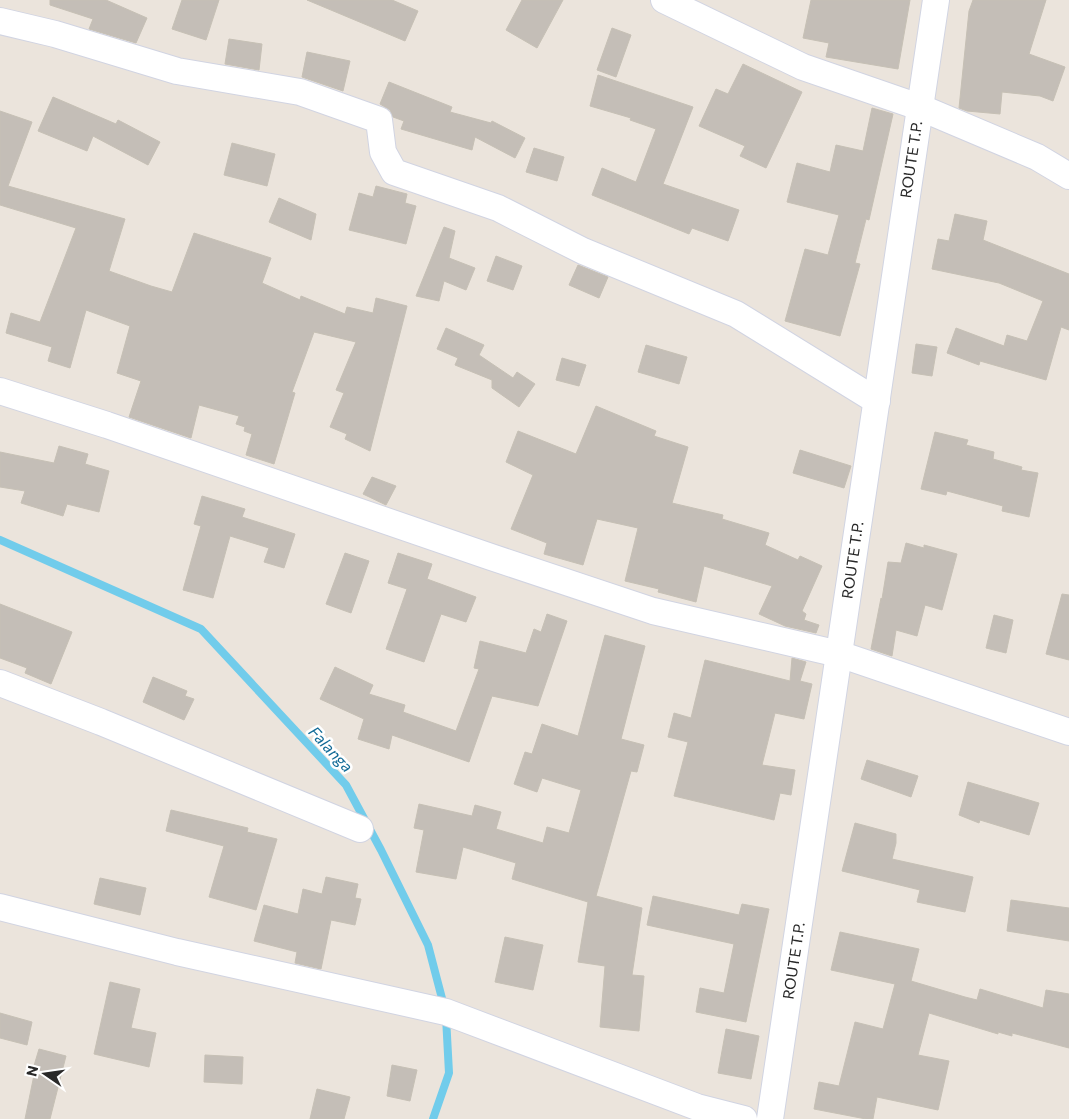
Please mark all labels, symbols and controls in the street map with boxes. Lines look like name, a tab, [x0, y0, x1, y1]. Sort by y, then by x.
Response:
street label: ROUTE T.P.	[896, 119, 925, 199]
street label: ROUTE T.P.	[837, 520, 866, 600]
water label: Falanga	[305, 722, 357, 776]
street label: ROUTE T.P.	[778, 921, 808, 1001]
north arrow	[20, 1049, 70, 1099]
text: N	[22, 1064, 41, 1078]

